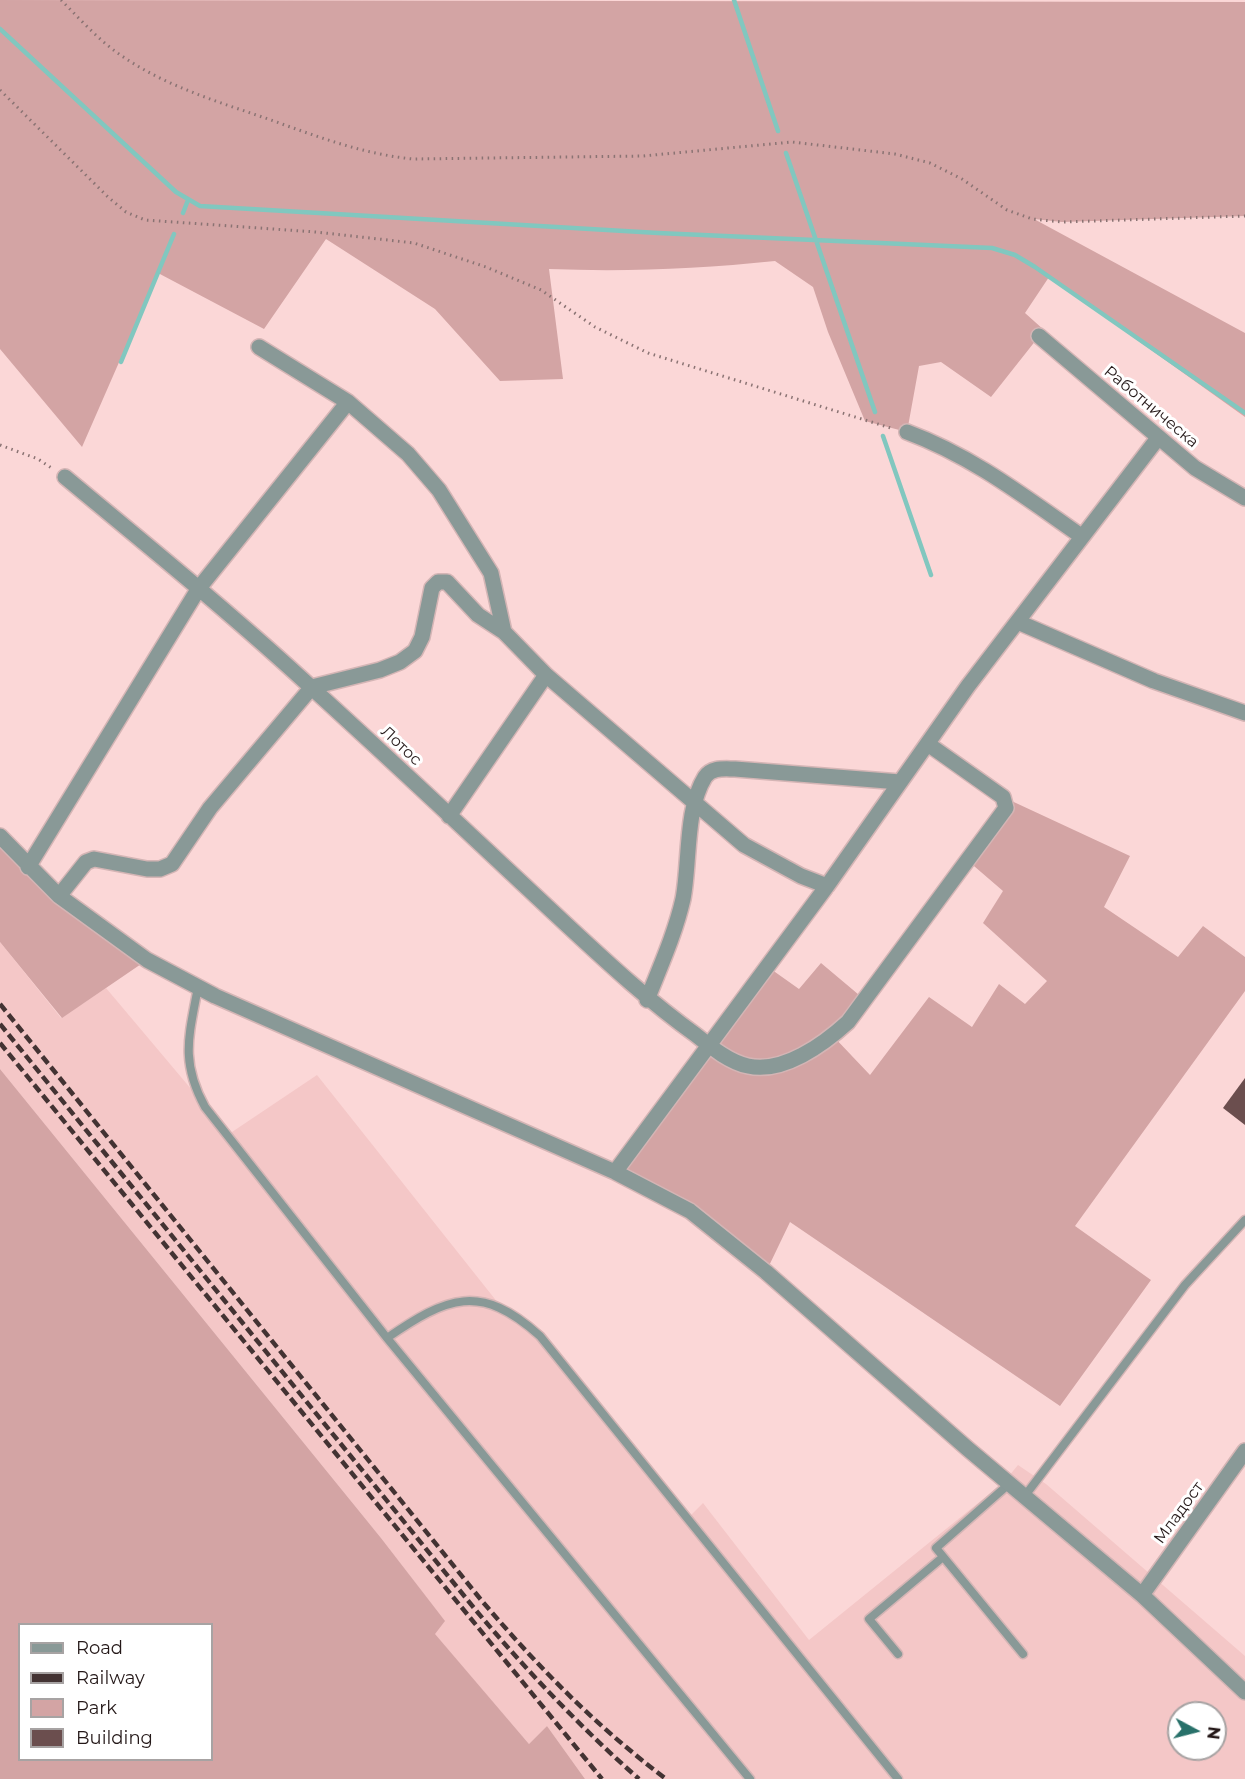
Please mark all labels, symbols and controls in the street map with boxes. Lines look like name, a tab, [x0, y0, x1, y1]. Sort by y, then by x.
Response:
street label: Работническа	[1100, 362, 1202, 452]
street label: Лотос	[377, 722, 425, 770]
street label: Младост	[1150, 1478, 1208, 1548]
legend	[18, 1623, 213, 1761]
text: Road	[76, 1637, 123, 1659]
text: Railway	[76, 1667, 145, 1689]
text: Park	[76, 1697, 117, 1719]
north arrow	[1167, 1701, 1227, 1761]
text: N	[1203, 1725, 1224, 1741]
text: Building	[76, 1727, 153, 1749]

